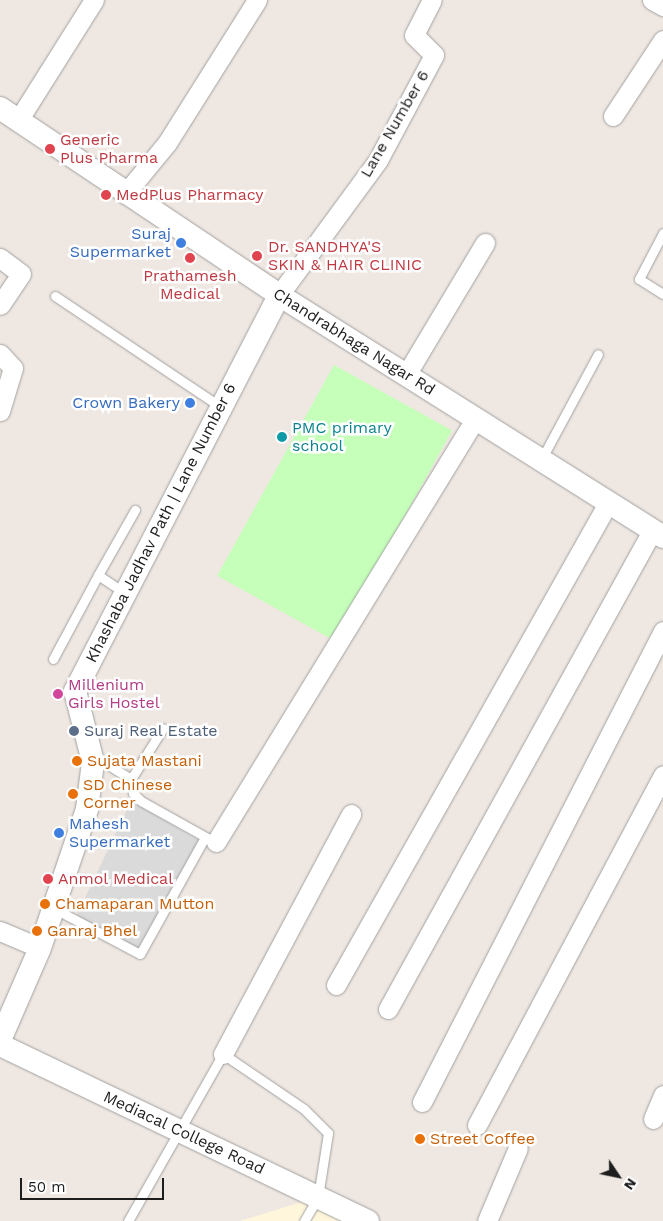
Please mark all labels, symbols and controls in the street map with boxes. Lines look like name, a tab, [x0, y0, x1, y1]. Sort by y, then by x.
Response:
street label: Lane Number 6	[356, 67, 434, 181]
place label: Generic Plus Pharma	[60, 130, 158, 168]
marker: Generic Plus Pharma	[44, 143, 56, 155]
place label: MedPlus Pharmacy	[116, 185, 264, 205]
marker: MedPlus Pharmacy	[100, 189, 112, 201]
place label: Suraj Supermarket	[70, 224, 171, 262]
marker: Suraj Supermarket	[175, 237, 187, 249]
place label: Dr. SANDHYA'S SKIN & HAIR CLINIC	[268, 237, 422, 275]
marker: Dr. SANDHYA'S SKIN & HAIR CLINIC	[250, 249, 264, 263]
marker: Prathamesh Medical	[184, 252, 196, 264]
place label: Prathamesh Medical	[143, 266, 237, 304]
street label: Chandrabhaga Nagar Rd	[269, 284, 439, 400]
street label: Khashaba Jadhav Path | Lane Number 6	[82, 379, 240, 667]
place label: Crown Bakery	[72, 393, 180, 413]
marker: Crown Bakery	[184, 397, 196, 409]
place label: PMC primary school	[292, 418, 392, 456]
marker: PMC primary school	[276, 431, 288, 443]
place label: Millenium Girls Hostel	[68, 675, 160, 713]
marker: Millenium Girls Hostel	[52, 688, 64, 700]
place label: Suraj Real Estate	[84, 721, 218, 741]
marker: Suraj Real Estate	[68, 725, 80, 737]
place label: Sujata Mastani	[87, 751, 202, 771]
marker: Sujata Mastani	[71, 755, 83, 767]
place label: SD Chinese Corner	[83, 775, 172, 813]
marker: SD Chinese Corner	[67, 788, 79, 800]
place label: Mahesh Supermarket	[69, 814, 170, 852]
marker: Mahesh Supermarket	[53, 827, 65, 839]
place label: Anmol Medical	[58, 869, 174, 889]
marker: Anmol Medical	[42, 873, 54, 885]
place label: Chamaparan Mutton	[55, 894, 214, 914]
marker: Chamaparan Mutton	[39, 898, 51, 910]
place label: Ganraj Bhel	[47, 921, 137, 941]
marker: Ganraj Bhel	[31, 925, 43, 937]
street label: Mediacal College Road	[100, 1087, 268, 1179]
place label: Street Coffee	[430, 1129, 535, 1149]
marker: Street Coffee	[414, 1133, 426, 1145]
north arrow	[593, 1151, 643, 1201]
scale bar	[22, 1168, 166, 1200]
text: N	[621, 1176, 640, 1193]
text: 50 m	[28, 1178, 65, 1196]

